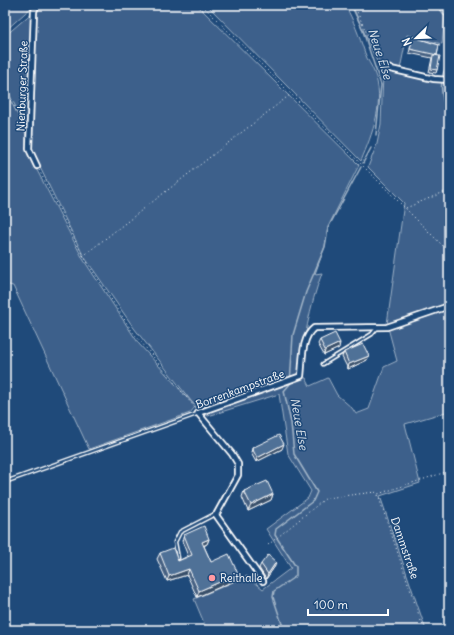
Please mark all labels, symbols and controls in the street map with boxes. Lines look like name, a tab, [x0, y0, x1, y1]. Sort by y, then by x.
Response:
north arrow	[396, 18, 436, 58]
water label: Neue Else	[365, 27, 396, 83]
text: N	[399, 36, 415, 48]
street label: Nienburger Straße	[13, 40, 31, 131]
street label: Borrenkampstraße	[194, 366, 286, 412]
water label: Neue Else	[288, 397, 312, 453]
street label: Dammstraße	[388, 515, 422, 581]
place label: Reithalle	[220, 571, 262, 585]
marker: Reithalle	[207, 573, 217, 583]
scale bar	[308, 591, 388, 617]
text: 100 m	[314, 597, 348, 612]

